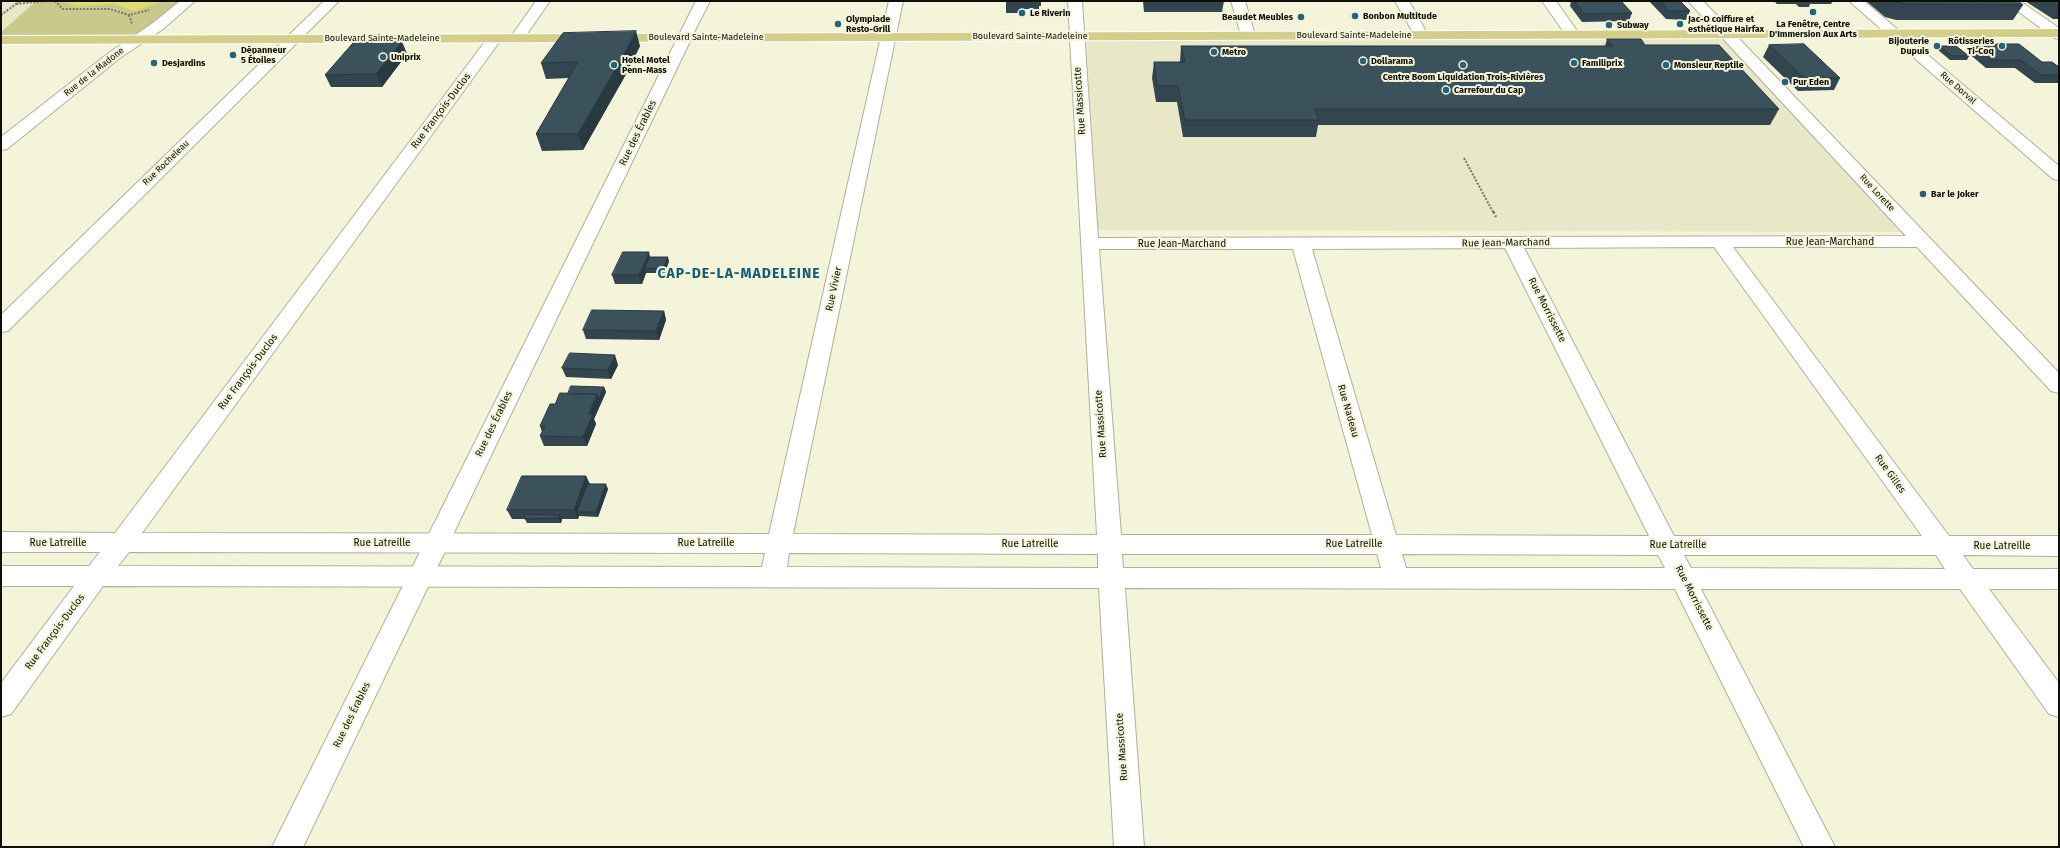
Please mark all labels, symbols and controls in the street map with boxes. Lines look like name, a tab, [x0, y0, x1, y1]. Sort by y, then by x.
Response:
marker: La Fenêtre, Centre D'Immersion Aux Arts	[1808, 7, 1818, 17]
marker: Le Riverin	[1017, 8, 1027, 18]
place label: Le Riverin	[1030, 8, 1070, 18]
marker: Bonbon Multitude	[1350, 11, 1360, 21]
place label: Bonbon Multitude	[1363, 11, 1437, 21]
place label: Beaudet Meubles	[1222, 12, 1293, 22]
marker: Beaudet Meubles	[1296, 12, 1306, 22]
place label: Olympiade Resto-Grill	[846, 14, 890, 35]
place label: Jac-O coiffure et esthétique Hairfax	[1688, 14, 1764, 35]
marker: Olympiade Resto-Grill	[833, 19, 843, 29]
marker: Jac-O coiffure et esthétique Hairfax	[1675, 19, 1685, 29]
place label: La Fenêtre, Centre D'Immersion Aux Arts	[1769, 19, 1857, 40]
marker: Subway	[1604, 20, 1614, 30]
place label: Subway	[1617, 20, 1649, 30]
street label: Boulevard Sainte-Madeleine	[1296, 30, 1412, 40]
street label: Boulevard Sainte-Madeleine	[972, 31, 1088, 41]
street label: Boulevard Sainte-Madeleine	[648, 32, 764, 42]
street label: Boulevard Sainte-Madeleine	[324, 33, 440, 43]
place label: Bijouterie Dupuis	[1889, 36, 1929, 57]
place label: Rôtisseries Ti-Coq	[1948, 36, 1994, 57]
marker: Bijouterie Dupuis	[1932, 41, 1942, 51]
marker: Rôtisseries Ti-Coq	[1997, 41, 2007, 51]
street label: Rue de la Madone	[62, 45, 126, 99]
place label: Dépanneur 5 Étoiles	[241, 45, 286, 66]
marker: Metro	[1209, 47, 1219, 57]
place label: Metro	[1222, 47, 1246, 57]
marker: Dépanneur 5 Étoiles	[228, 50, 238, 60]
marker: Uniprix	[378, 52, 388, 62]
place label: Uniprix	[391, 52, 421, 62]
place label: Hotel Motel Penn-Mass	[622, 55, 670, 76]
marker: Dollarama	[1358, 56, 1368, 66]
place label: Dollarama	[1371, 56, 1413, 66]
marker: Desjardins	[149, 58, 159, 68]
place label: Desjardins	[162, 58, 205, 68]
marker: Familiprix	[1569, 58, 1579, 68]
place label: Familiprix	[1582, 58, 1622, 68]
marker: Hotel Motel Penn-Mass	[609, 60, 619, 70]
marker: Centre Boom Liquidation Trois-Rivières	[1458, 60, 1468, 70]
marker: Monsieur Reptile	[1661, 60, 1671, 70]
place label: Monsieur Reptile	[1674, 60, 1744, 70]
street label: Rue Massicotte	[1072, 67, 1088, 135]
street label: Rue Dorval	[1938, 69, 1978, 107]
street label: Rue François-Duclos	[409, 71, 473, 151]
place label: Centre Boom Liquidation Trois-Rivières	[1383, 72, 1543, 82]
marker: Pur Eden	[1780, 77, 1790, 87]
place label: Pur Eden	[1793, 77, 1829, 87]
marker: Carrefour du Cap	[1441, 85, 1451, 95]
place label: Carrefour du Cap	[1454, 85, 1523, 95]
street label: Rue des Érables	[617, 98, 659, 168]
street label: Rue Rocheleau	[140, 138, 192, 188]
street label: Rue Lorette	[1857, 172, 1897, 214]
marker: Bar le Joker	[1918, 189, 1928, 199]
place label: Bar le Joker	[1931, 189, 1978, 199]
street label: Rue Jean-Marchand	[1462, 236, 1550, 250]
street label: Rue Jean-Marchand	[1786, 236, 1874, 248]
street label: Rue Jean-Marchand	[1138, 238, 1226, 250]
district label: CAP-DE-LA-MADELEINE	[657, 266, 821, 282]
street label: Rue Vivier	[823, 266, 845, 312]
street label: Rue Morrissette	[1525, 275, 1569, 345]
street label: Rue François-Duclos	[216, 332, 280, 412]
street label: Rue Nadeau	[1335, 383, 1361, 439]
street label: Rue des Érables	[473, 389, 515, 459]
street label: Rue Massicotte	[1093, 390, 1109, 458]
street label: Rue Gilles	[1872, 452, 1908, 496]
street label: Rue Latreille	[30, 537, 86, 549]
street label: Rue Latreille	[354, 537, 410, 549]
street label: Rue Latreille	[678, 537, 734, 549]
street label: Rue Latreille	[1002, 538, 1058, 550]
street label: Rue Latreille	[1326, 538, 1382, 550]
street label: Rue Latreille	[1650, 539, 1706, 551]
street label: Rue Latreille	[1974, 540, 2030, 552]
street label: Rue Morrissette	[1672, 563, 1716, 633]
street label: Rue François-Duclos	[23, 592, 87, 672]
street label: Rue des Érables	[331, 680, 373, 750]
street label: Rue Massicotte	[1114, 713, 1130, 781]

